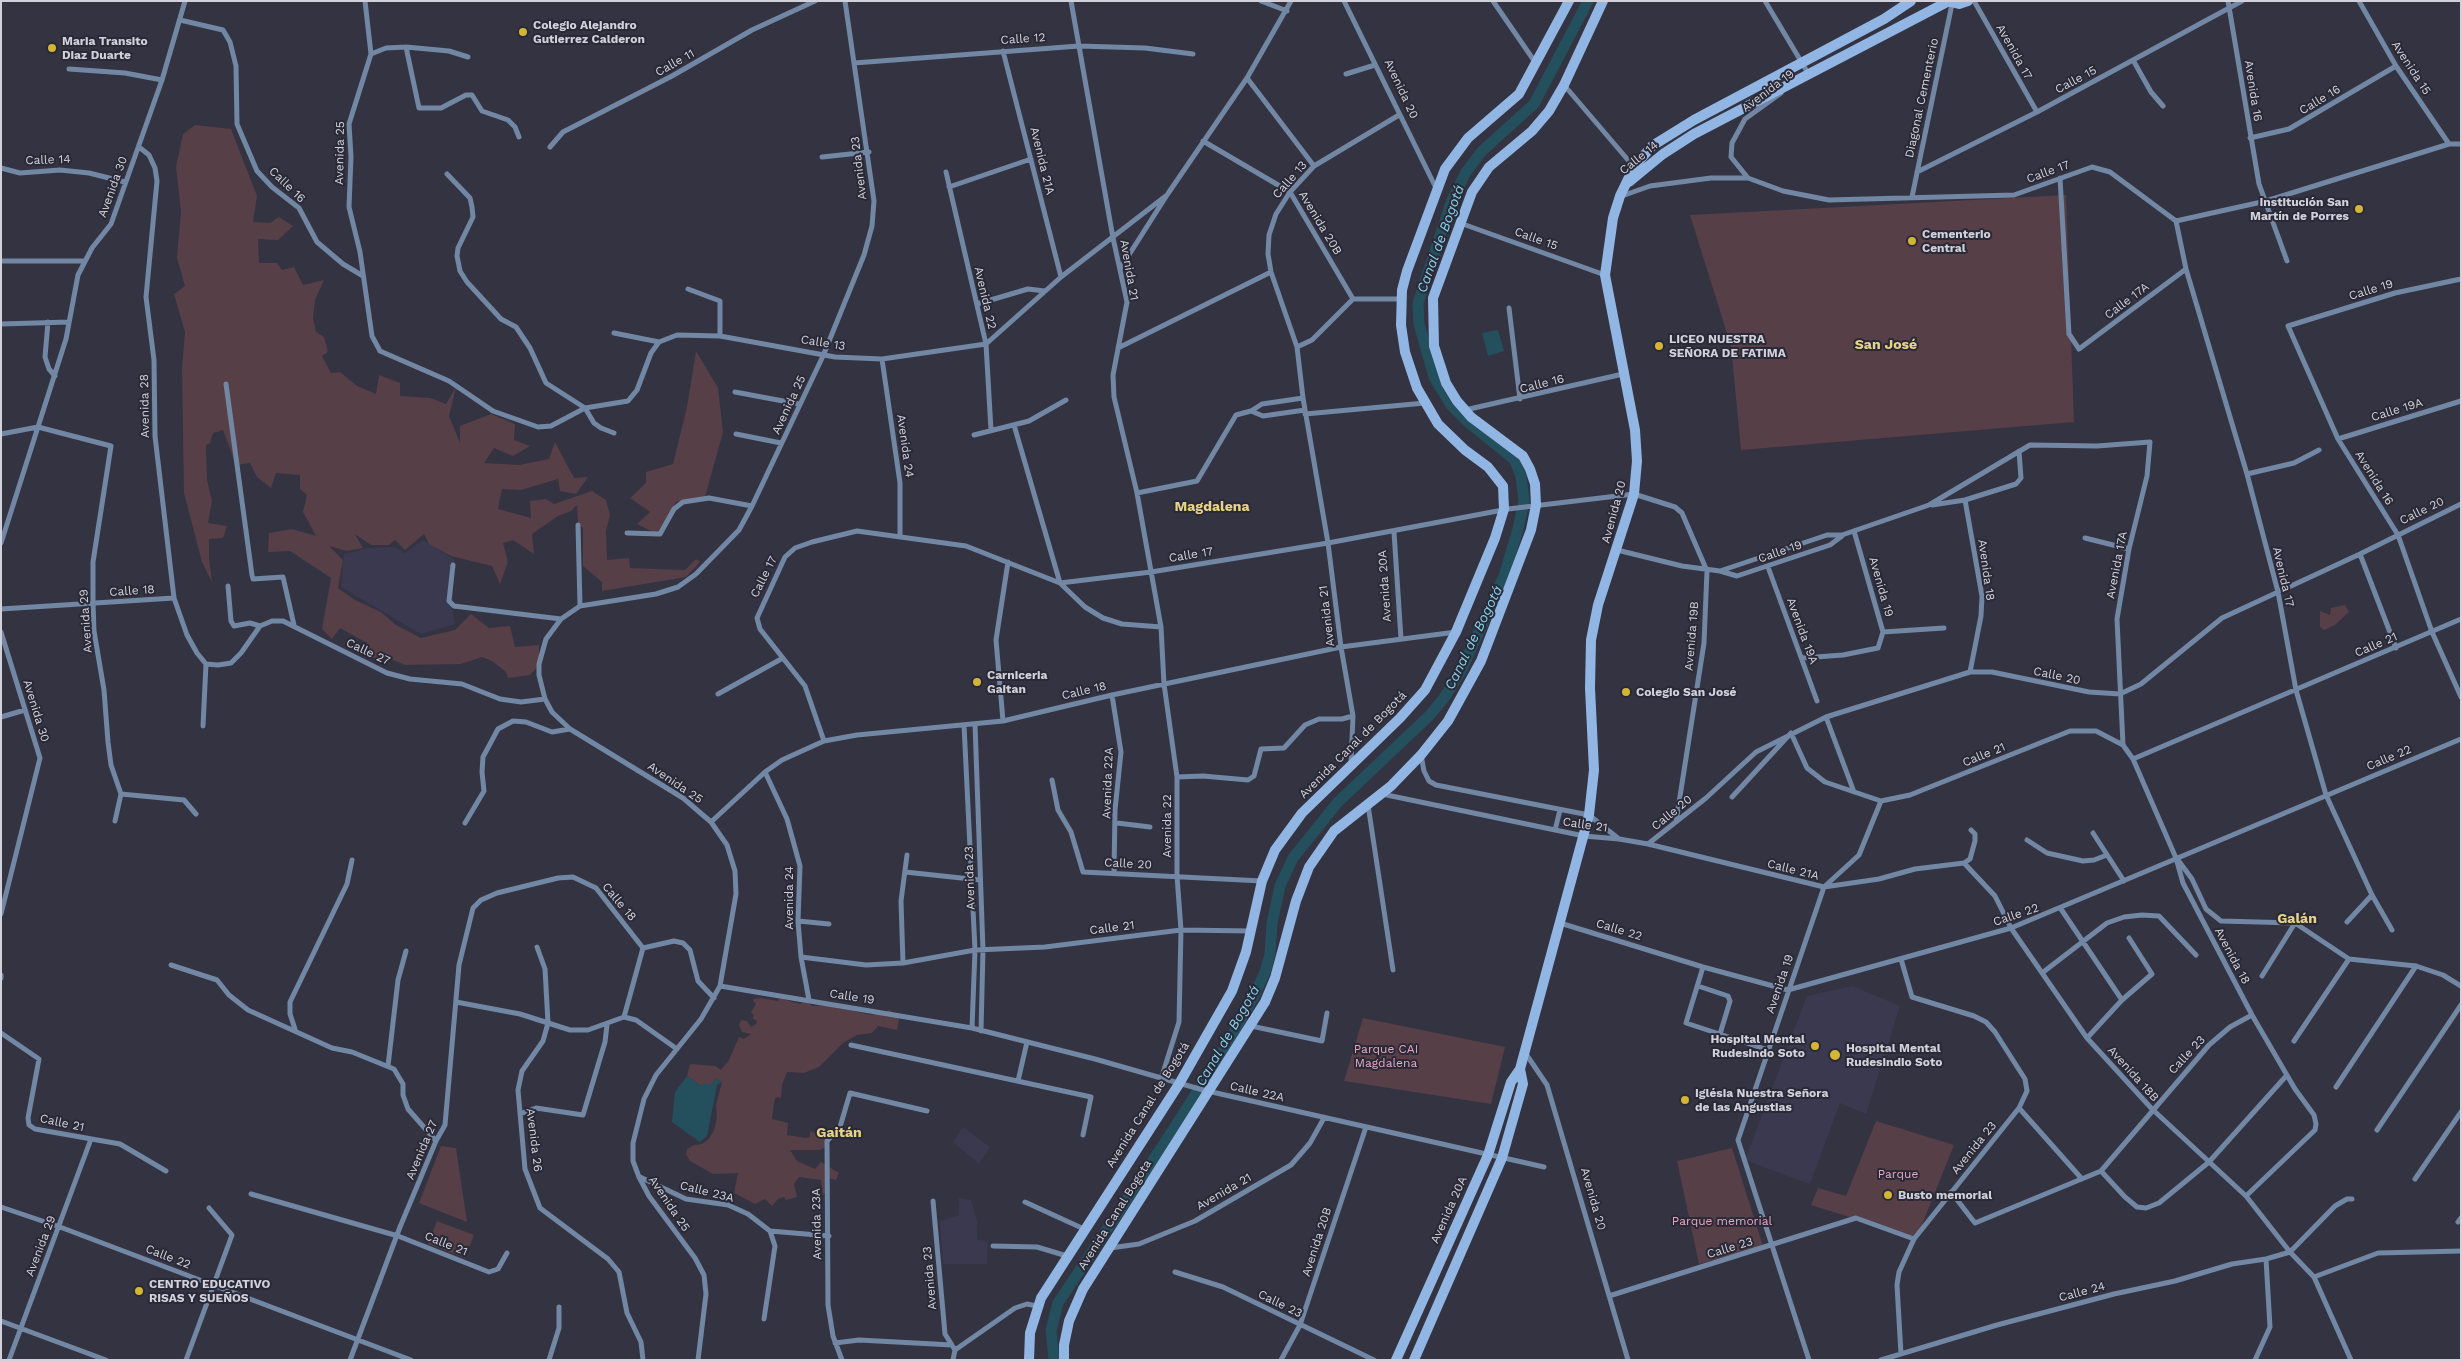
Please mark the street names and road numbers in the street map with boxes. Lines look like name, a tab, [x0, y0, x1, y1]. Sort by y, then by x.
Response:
street label: Avenida 17	[1993, 22, 2035, 82]
street label: Calle 12	[1000, 30, 1046, 48]
street label: Diagonal Cementerio	[1902, 37, 1942, 159]
street label: Avenida 15	[2388, 38, 2434, 98]
street label: Calle 11	[653, 46, 697, 80]
street label: Avenida 20	[1381, 57, 1421, 121]
street label: Avenida 16	[2241, 59, 2265, 123]
street label: Calle 15	[2053, 63, 2099, 97]
street label: Avenida 19	[1739, 67, 1797, 115]
street label: Calle 16	[2297, 82, 2343, 118]
street label: Avenida 25	[332, 121, 348, 185]
street label: Avenida 21A	[1027, 126, 1057, 196]
street label: Avenida 23	[848, 136, 870, 200]
street label: Calle 14	[1617, 138, 1661, 178]
street label: Calle 14	[25, 152, 71, 168]
street label: Avenida 30	[95, 154, 131, 220]
street label: Calle 13	[1270, 158, 1310, 202]
street label: Calle 17	[2024, 158, 2072, 186]
street label: Calle 16	[266, 164, 308, 206]
street label: Avenida 20B	[1295, 188, 1345, 258]
street label: Calle 15	[1512, 225, 1560, 253]
street label: Avenida 21	[1117, 239, 1141, 301]
street label: Avenida 22	[971, 265, 999, 331]
street label: Calle 19	[2347, 276, 2395, 304]
street label: Calle 17A	[2102, 280, 2152, 322]
street label: Calle 13	[800, 332, 846, 354]
street label: Calle 16	[1518, 372, 1566, 396]
street label: Avenida 25	[769, 373, 809, 437]
street label: Avenida 28	[137, 374, 153, 438]
street label: Calle 19A	[2369, 395, 2425, 425]
street label: Avenida 24	[893, 413, 917, 479]
street label: Avenida 16	[2352, 448, 2396, 508]
street label: Avenida 20	[1599, 479, 1629, 545]
street label: Calle 20	[2397, 494, 2447, 528]
street label: Avenida 17A	[2103, 530, 2131, 600]
street label: Calle 19	[1756, 538, 1804, 566]
street label: Avenida 18	[1975, 538, 1997, 602]
street label: Calle 17	[1168, 544, 1214, 566]
street label: Avenida 17	[2269, 546, 2297, 608]
street label: Avenida 20A	[1375, 550, 1395, 622]
street label: Calle 17	[747, 554, 781, 600]
street label: Avenida 19	[1866, 555, 1896, 619]
street label: Calle 18	[109, 582, 155, 600]
street label: Avenida 21	[1316, 585, 1338, 647]
street label: Avenida 29	[77, 589, 95, 653]
street label: Avenida 19A	[1783, 596, 1821, 666]
street label: Avenida 19B	[1682, 601, 1702, 671]
street label: Calle 21	[2352, 630, 2400, 660]
street label: Calle 27	[344, 636, 392, 668]
street label: Calle 20	[2032, 664, 2082, 688]
street label: Avenida 30	[20, 678, 52, 744]
street label: Calle 18	[1060, 679, 1108, 703]
street label: Avenida Canal de Bogotá	[1296, 688, 1410, 802]
street label: Calle 21	[1960, 740, 2008, 770]
street label: Calle 22	[2364, 742, 2414, 774]
street label: Avenida 22A	[1100, 747, 1116, 819]
street label: Avenida 25	[645, 759, 705, 807]
street label: Calle 20	[1649, 792, 1695, 834]
street label: Avenida 22	[1160, 794, 1174, 858]
street label: Calle 21	[1562, 815, 1608, 835]
street label: Avenida 23	[962, 846, 978, 910]
street label: Calle 20	[1104, 856, 1152, 872]
street label: Calle 21A	[1766, 857, 1820, 883]
street label: Avenida 24	[782, 866, 796, 930]
street label: Calle 18	[599, 880, 639, 924]
street label: Calle 22	[1991, 900, 2041, 930]
street label: Calle 22	[1594, 916, 1644, 944]
street label: Calle 21	[1089, 918, 1135, 938]
street label: Avenida 18	[2211, 925, 2253, 987]
street label: Avenida 19	[1763, 952, 1797, 1016]
street label: Calle 19	[828, 986, 876, 1008]
street label: Calle 23	[2166, 1033, 2208, 1077]
street label: Avenida Canal de Bogotá	[1103, 1039, 1193, 1171]
street label: Avenida 18B	[2104, 1043, 2162, 1105]
street label: Calle 22A	[1228, 1079, 1286, 1105]
street label: Avenida 26	[523, 1107, 545, 1173]
street label: Calle 21	[38, 1111, 86, 1135]
street label: Avenida 27	[403, 1118, 441, 1182]
street label: Avenida 23	[1948, 1119, 2000, 1177]
street label: Avenida Canal Bogota	[1075, 1157, 1155, 1273]
street label: Avenida 20	[1577, 1166, 1609, 1232]
street label: Avenida 21	[1194, 1170, 1254, 1214]
street label: Avenida 25	[645, 1174, 693, 1234]
street label: Avenida 20A	[1428, 1174, 1470, 1246]
street label: Calle 23A	[678, 1178, 736, 1206]
street label: Avenida 23A	[809, 1188, 825, 1260]
street label: Avenida 20B	[1299, 1206, 1335, 1278]
street label: Avenida 29	[23, 1213, 59, 1279]
street label: Calle 21	[422, 1229, 470, 1259]
street label: Calle 23	[1705, 1234, 1755, 1262]
street label: Calle 22	[143, 1242, 193, 1272]
street label: Avenida 23	[920, 1246, 940, 1310]
street label: Calle 24	[2057, 1279, 2107, 1305]
street label: Calle 23	[1256, 1287, 1304, 1321]

